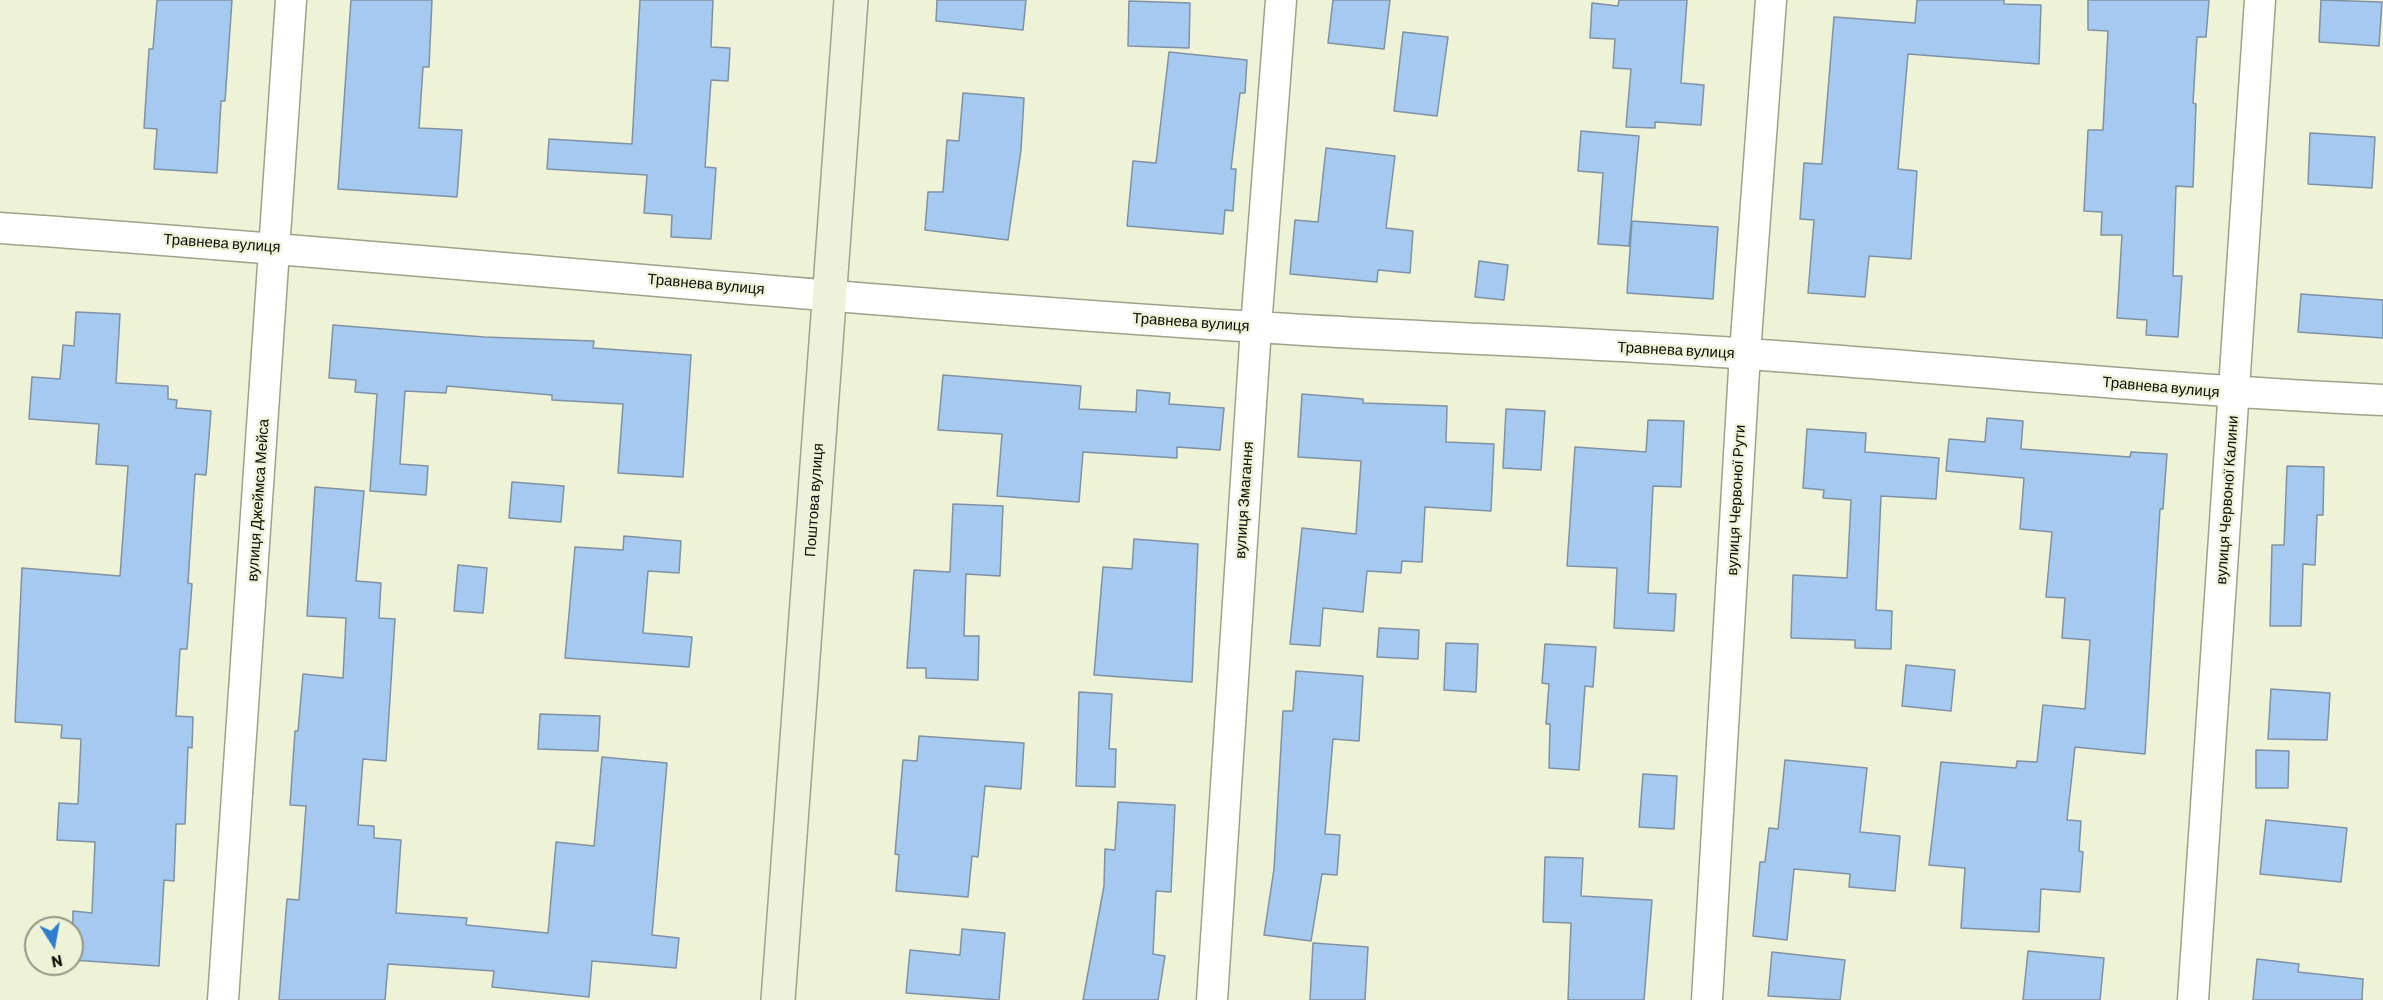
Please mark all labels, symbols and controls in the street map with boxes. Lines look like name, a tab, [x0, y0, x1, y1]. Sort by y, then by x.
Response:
street label: Травнева вулиця	[163, 230, 281, 256]
street label: Травнева вулиця	[647, 270, 765, 298]
street label: Травнева вулиця	[1132, 309, 1250, 335]
street label: Травнева вулиця	[1617, 338, 1735, 362]
street label: Травнева вулиця	[2102, 373, 2220, 401]
street label: вулиця Червоної Калини	[2212, 415, 2242, 585]
street label: вулиця Джеймса Мейса	[243, 418, 273, 582]
street label: вулиця Червоної Рути	[1723, 424, 1749, 576]
street label: вулиця Змагання	[1231, 441, 1257, 559]
street label: Поштова вулиця	[801, 443, 827, 557]
north arrow	[24, 916, 84, 976]
text: N	[50, 952, 64, 973]

